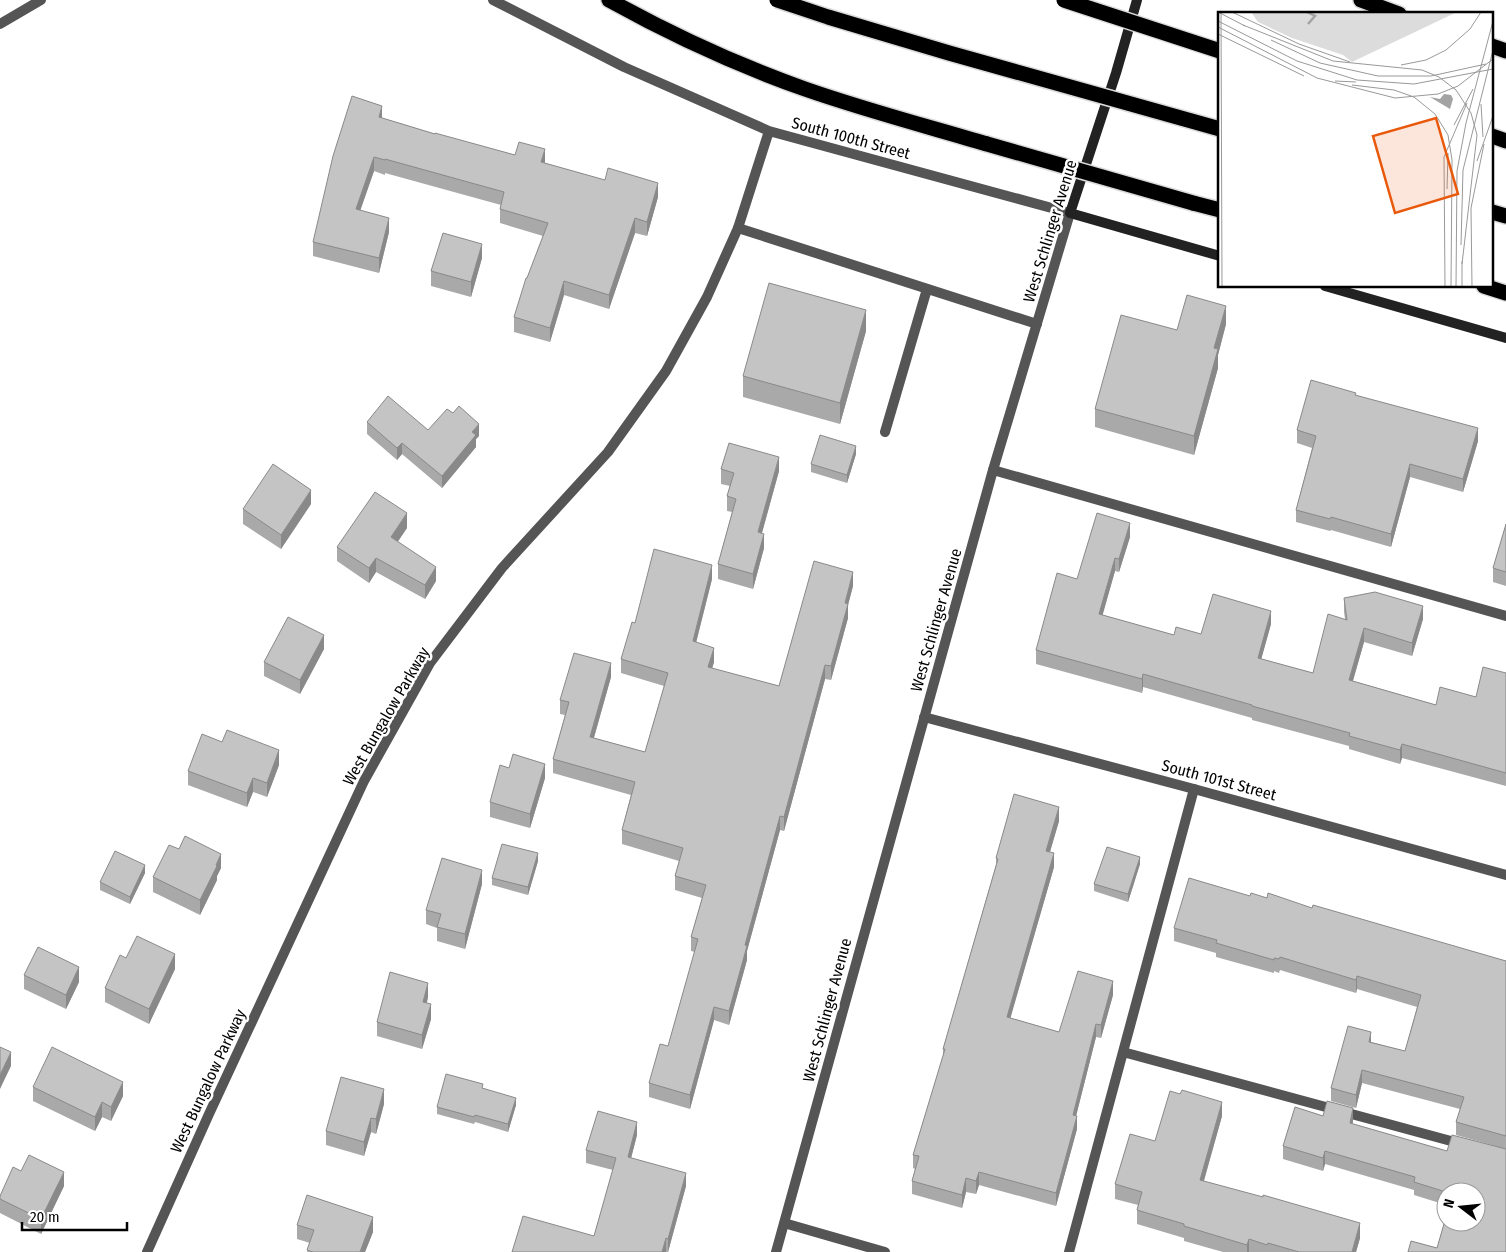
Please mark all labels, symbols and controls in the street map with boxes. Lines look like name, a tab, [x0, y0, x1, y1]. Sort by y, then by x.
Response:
inset map	[1218, 12, 1494, 288]
street label: South 100th Street	[790, 113, 913, 163]
street label: West Schlinger Avenue	[1019, 157, 1081, 305]
street label: West Schlinger Avenue	[906, 546, 966, 694]
street label: West Bungalow Parkway	[339, 643, 434, 788]
street label: South 101st Street	[1160, 756, 1279, 805]
street label: West Schlinger Avenue	[799, 936, 855, 1084]
street label: West Bungalow Parkway	[166, 1005, 250, 1156]
north arrow	[1436, 1182, 1486, 1232]
text: N	[1440, 1197, 1458, 1210]
scale bar	[22, 1200, 128, 1232]
text: 20 m	[30, 1208, 60, 1226]

